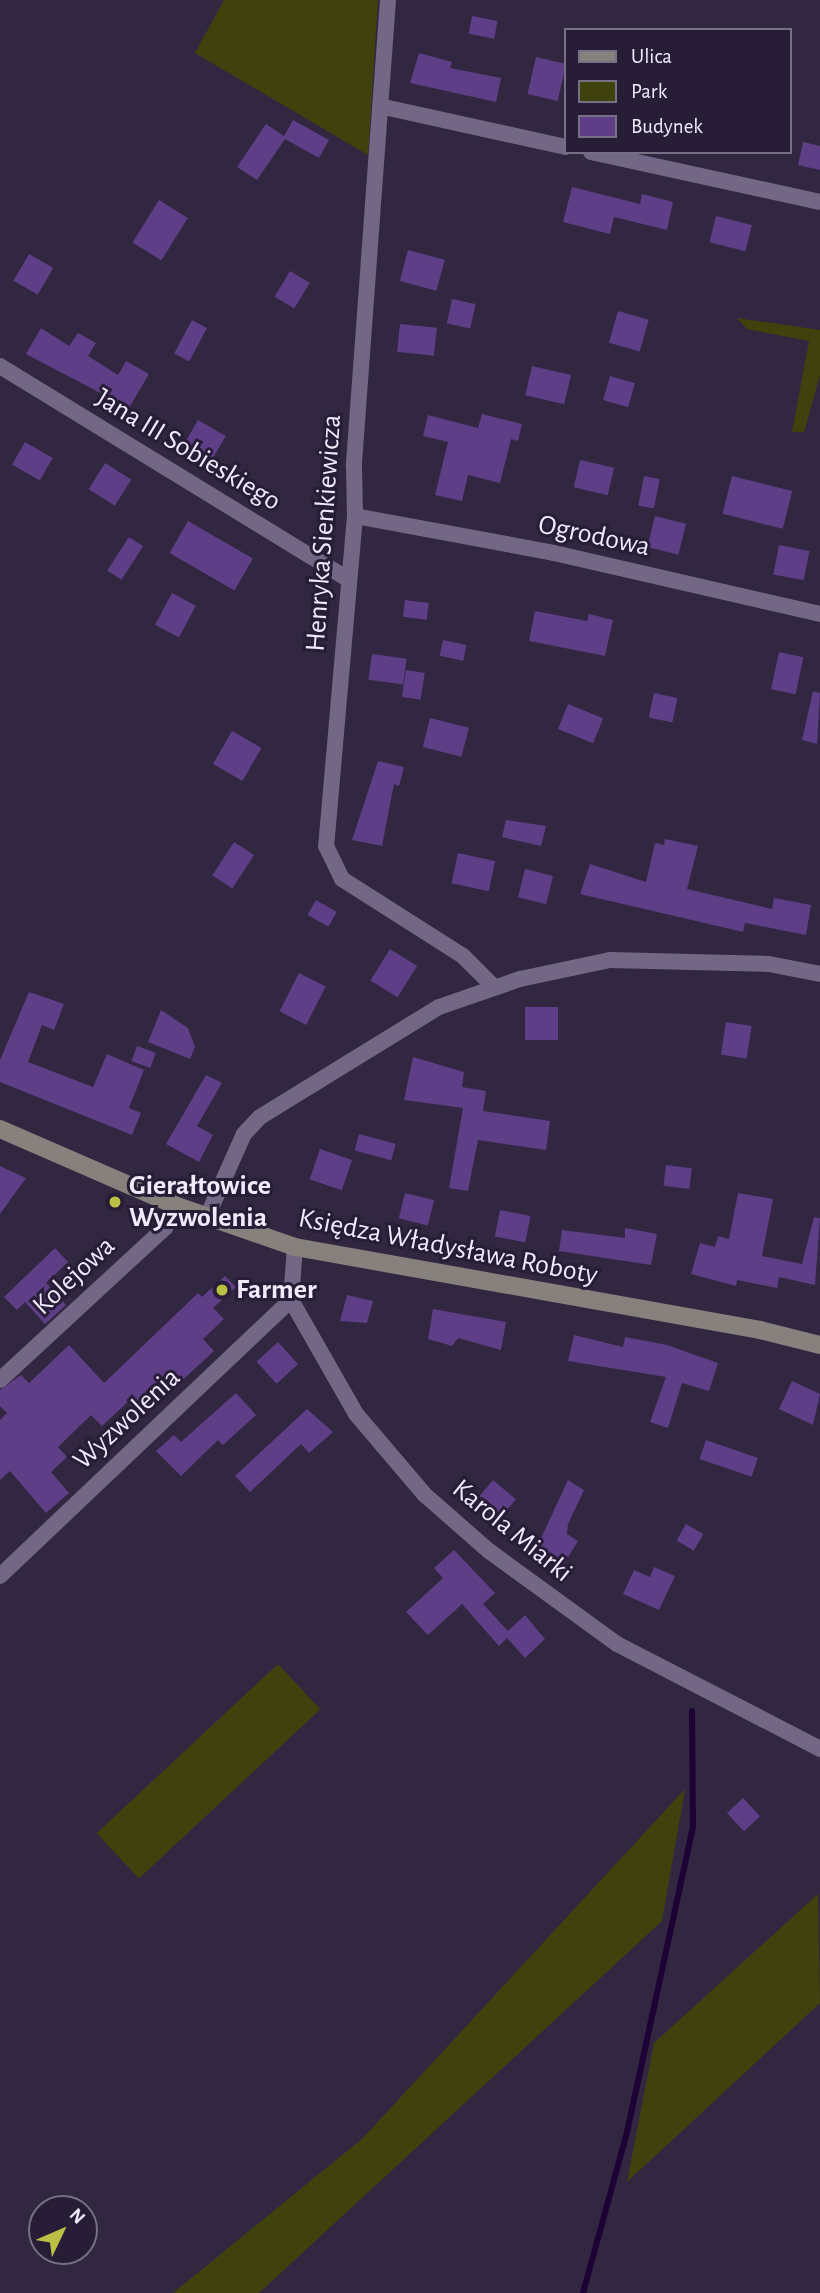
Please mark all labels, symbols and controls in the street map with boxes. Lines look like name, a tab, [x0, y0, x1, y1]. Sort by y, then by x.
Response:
legend	[564, 28, 792, 154]
text: Ulica	[631, 46, 672, 67]
text: Park	[631, 81, 667, 102]
text: Budynek	[631, 116, 703, 137]
street label: Jana III Sobieskiego	[89, 381, 287, 519]
street label: Henryka Sienkiewicza	[299, 413, 349, 653]
street label: Ogrodowa	[535, 508, 653, 564]
place label: Gierałtowice Wyzwolenia	[129, 1169, 271, 1235]
marker: Gierałtowice Wyzwolenia	[107, 1194, 123, 1210]
street label: Księdza Władysława Roboty	[296, 1201, 600, 1293]
street label: Kolejowa	[26, 1229, 122, 1323]
place label: Farmer	[236, 1273, 317, 1307]
marker: Farmer	[214, 1282, 230, 1298]
street label: Wyzwolenia	[67, 1361, 187, 1477]
street label: Karola Miarki	[445, 1472, 579, 1590]
north arrow	[28, 2195, 98, 2265]
text: N	[66, 2205, 88, 2228]

